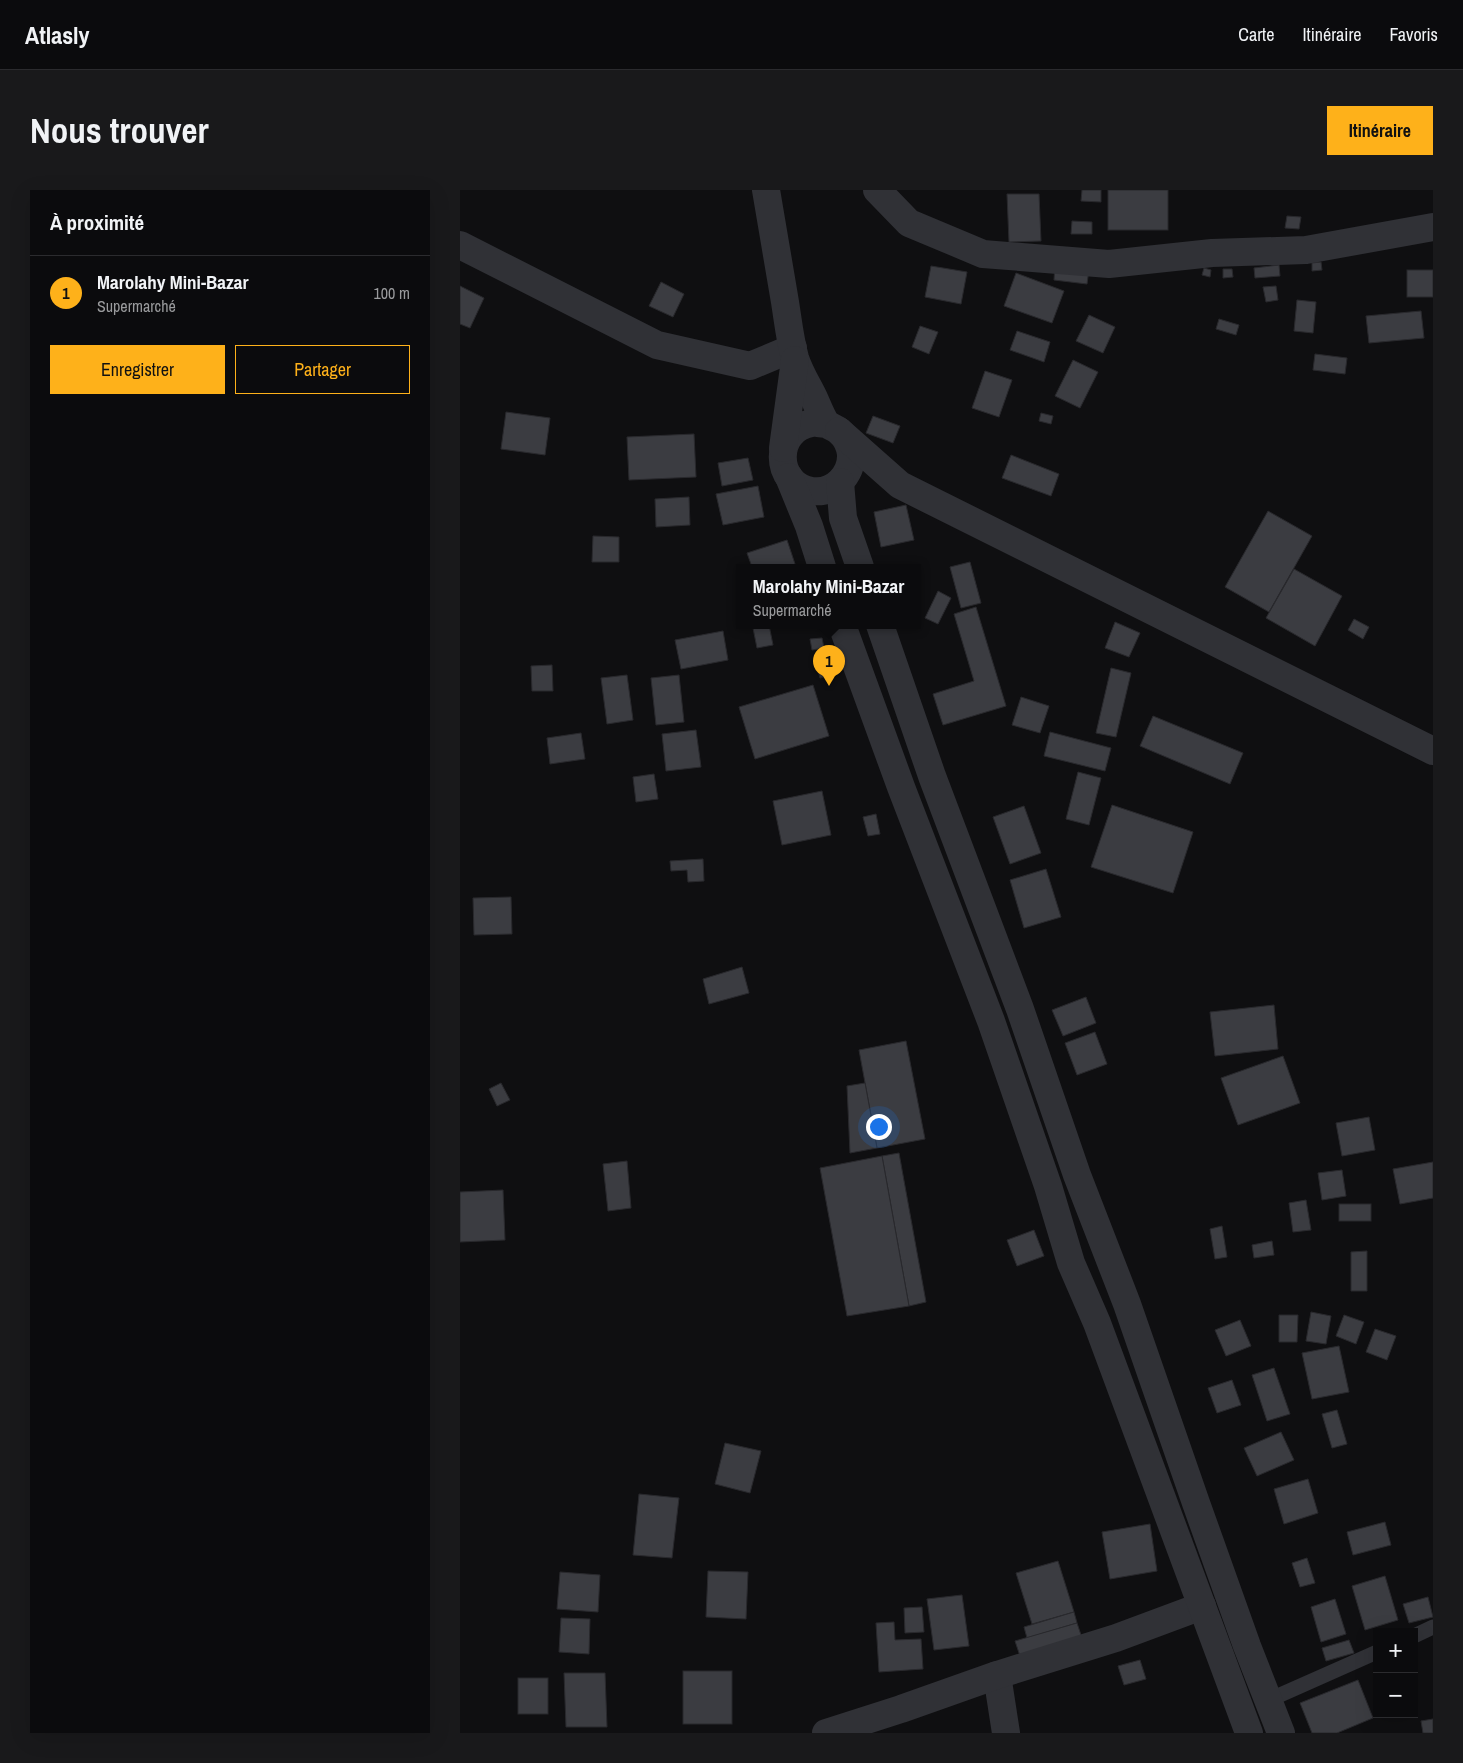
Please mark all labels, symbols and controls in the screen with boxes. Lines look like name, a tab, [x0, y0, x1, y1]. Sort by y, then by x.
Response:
text: Atlasly	[25, 19, 90, 51]
text: Carte	[1238, 22, 1274, 47]
text: Itinéraire	[1302, 22, 1362, 47]
text: Favoris	[1390, 22, 1438, 47]
button: Itinéraire	[1327, 106, 1433, 155]
text: Nous trouver	[30, 107, 209, 154]
text: À proximité	[50, 208, 144, 237]
text: Marolahy Mini-Bazar	[97, 269, 249, 295]
text: 1	[62, 282, 70, 304]
text: 100 m	[374, 282, 410, 304]
text: Supermarché	[97, 295, 176, 317]
button: Enregistrer	[50, 345, 225, 394]
button: Partager	[235, 345, 410, 394]
popup	[736, 564, 921, 629]
text: Marolahy Mini-Bazar	[753, 573, 904, 599]
text: Supermarché	[753, 599, 832, 621]
pin: 1	[813, 645, 845, 686]
your location	[866, 1114, 892, 1140]
map controls	[1373, 1628, 1418, 1718]
button: +	[1373, 1628, 1418, 1673]
button: −	[1373, 1673, 1418, 1718]

